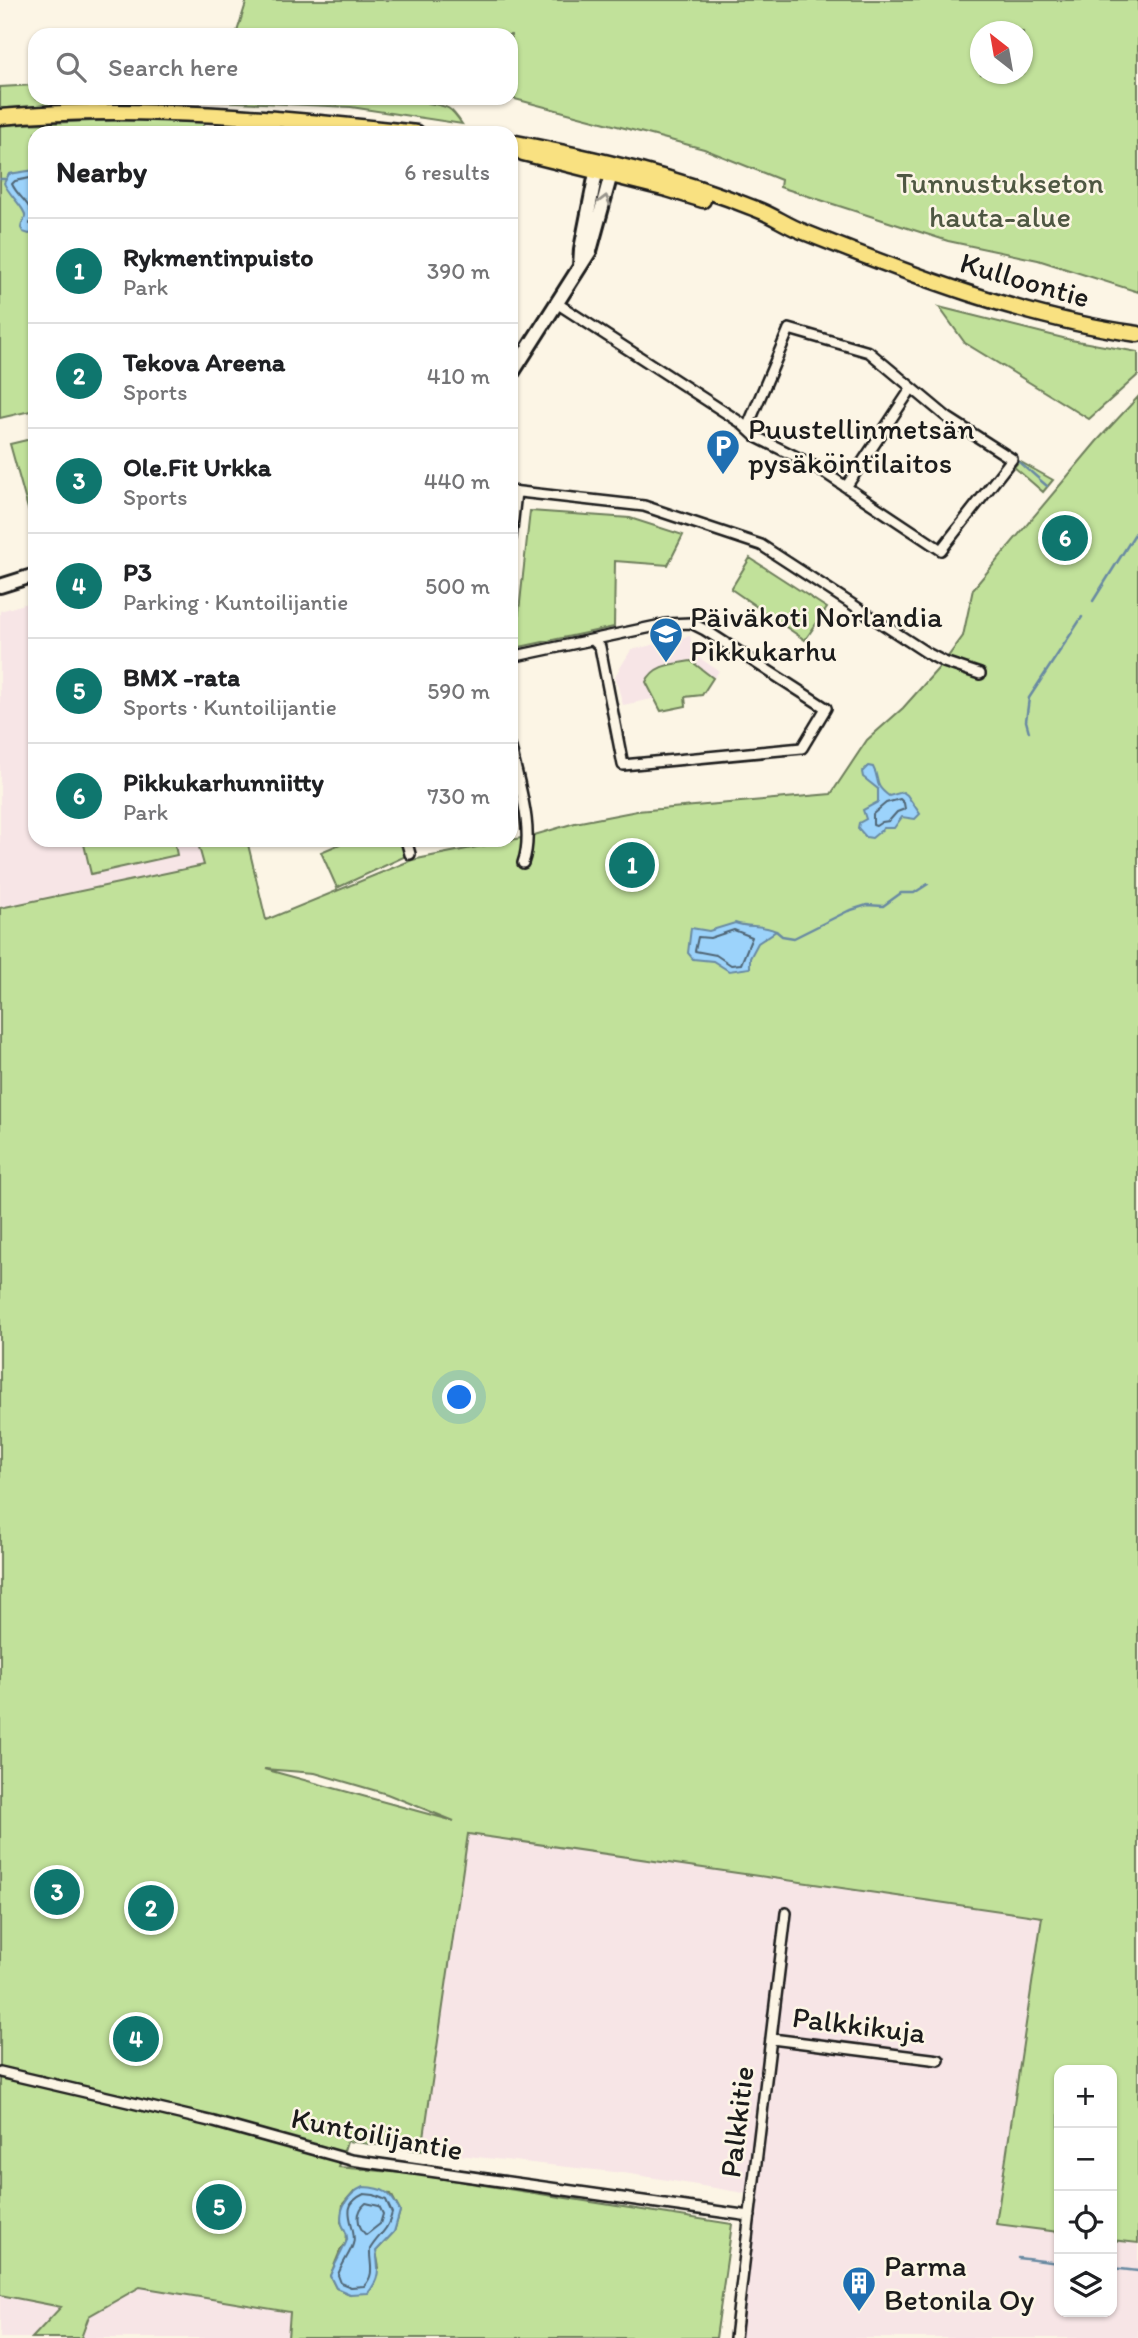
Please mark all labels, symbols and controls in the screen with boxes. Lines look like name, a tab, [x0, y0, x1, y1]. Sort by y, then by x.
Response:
north arrow	[970, 21, 1033, 84]
search box	[28, 28, 518, 105]
icon: search	[52, 48, 90, 86]
text: Search here	[108, 51, 238, 83]
text: Nearby	[56, 153, 147, 190]
text: 6 results	[404, 158, 490, 186]
park label: Tunnustukseton hauta-alue	[896, 164, 1104, 235]
one-way arrow	[597, 194, 611, 206]
text: Rykmentinpuisto	[123, 241, 313, 273]
street label: Kulloontie	[956, 243, 1094, 316]
text: 1	[74, 257, 84, 285]
text: 390 m	[427, 257, 490, 285]
text: Park	[123, 273, 168, 301]
text: Tekova Areena	[123, 346, 285, 378]
text: 2	[73, 362, 85, 390]
text: 410 m	[427, 362, 490, 390]
text: Sports	[123, 378, 187, 406]
place label: Puustellinmetsän pysäköintilaitos	[748, 410, 975, 481]
parking icon: Puustellinmetsän pysäköintilaitos	[704, 427, 742, 476]
text: Ole.Fit Urkka	[123, 451, 271, 483]
text: 3	[73, 467, 85, 495]
text: 440 m	[424, 467, 490, 495]
text: Sports	[123, 483, 187, 511]
pin: 6	[1042, 512, 1088, 564]
text: P3	[123, 556, 152, 588]
text: 4	[72, 572, 86, 600]
text: 500 m	[425, 572, 490, 600]
text: Parking · Kuntoilijantie	[123, 588, 348, 616]
place label: Päiväkoti Norlandia Pikkukarhu	[690, 598, 943, 669]
school or university icon: Päiväkoti Norlandia Pikkukarhu	[647, 615, 685, 664]
text: BMX -rata	[123, 661, 240, 693]
text: 5	[73, 677, 85, 705]
text: 590 m	[427, 677, 490, 705]
text: Sports · Kuntoilijantie	[123, 693, 337, 721]
text: Pikkukarhunniitty	[123, 766, 324, 798]
text: 6	[73, 782, 85, 810]
text: 730 m	[427, 782, 490, 810]
text: Park	[123, 798, 168, 826]
pin: 1	[609, 839, 655, 891]
your location	[442, 1380, 476, 1414]
pin: 3	[34, 1866, 80, 1918]
pin: 2	[128, 1882, 174, 1934]
street label: Palkkikuja	[790, 1998, 928, 2051]
pin: 4	[113, 2013, 159, 2065]
street label: Palkkitie	[711, 2064, 762, 2180]
map controls	[1054, 2065, 1117, 2317]
button: +	[1054, 2065, 1117, 2128]
street label: Kuntoilijantie	[288, 2099, 466, 2168]
button: −	[1054, 2128, 1117, 2191]
pin: 5	[196, 2181, 242, 2233]
button: locate	[1054, 2191, 1117, 2254]
place label: Parma Betonila Oy	[884, 2247, 1034, 2318]
button: layers	[1054, 2254, 1117, 2317]
building icon: Parma Betonila Oy	[840, 2264, 878, 2313]

